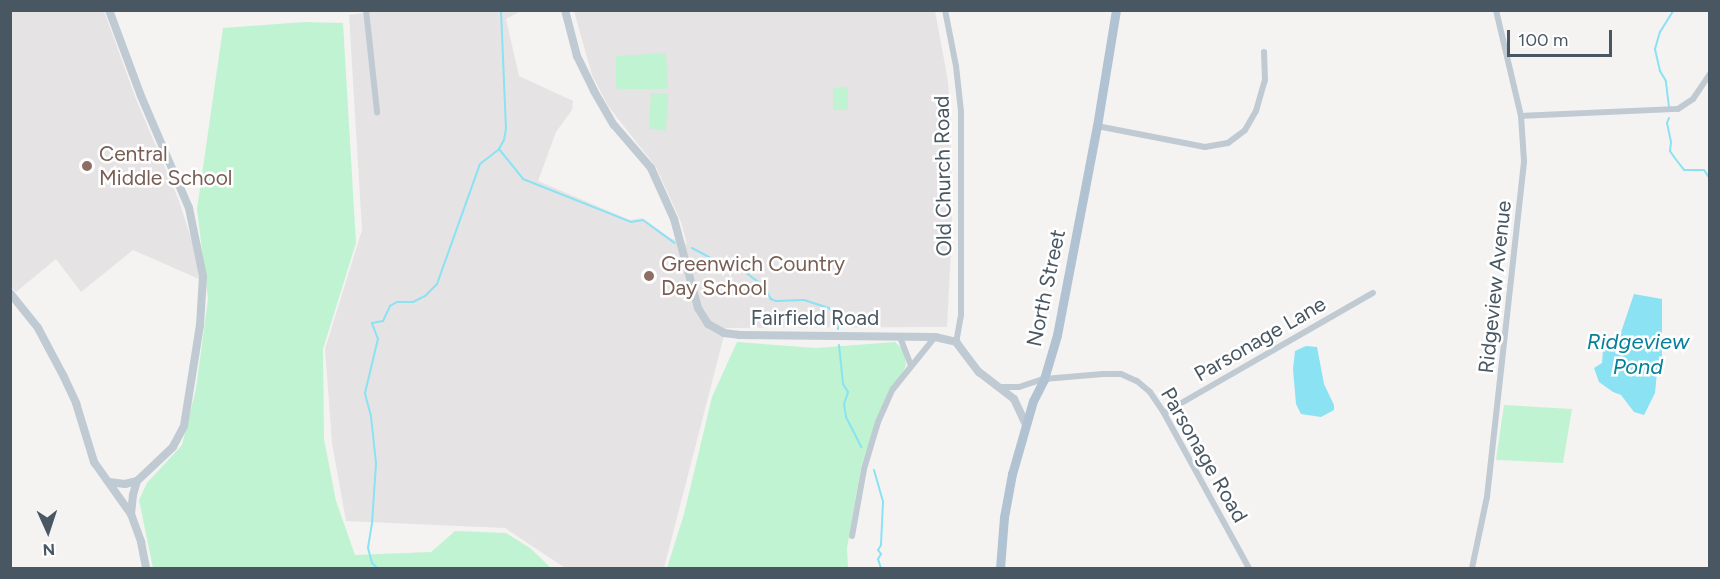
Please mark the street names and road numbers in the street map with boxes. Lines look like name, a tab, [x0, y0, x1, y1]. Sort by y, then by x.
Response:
street label: Old Church Road	[929, 95, 957, 257]
street label: Ridgeview Avenue	[1473, 199, 1517, 375]
street label: North Street	[1021, 227, 1071, 349]
street label: Parsonage Lane	[1190, 291, 1330, 387]
street label: Fairfield Road	[751, 305, 879, 331]
street label: Parsonage Road	[1155, 383, 1253, 527]

